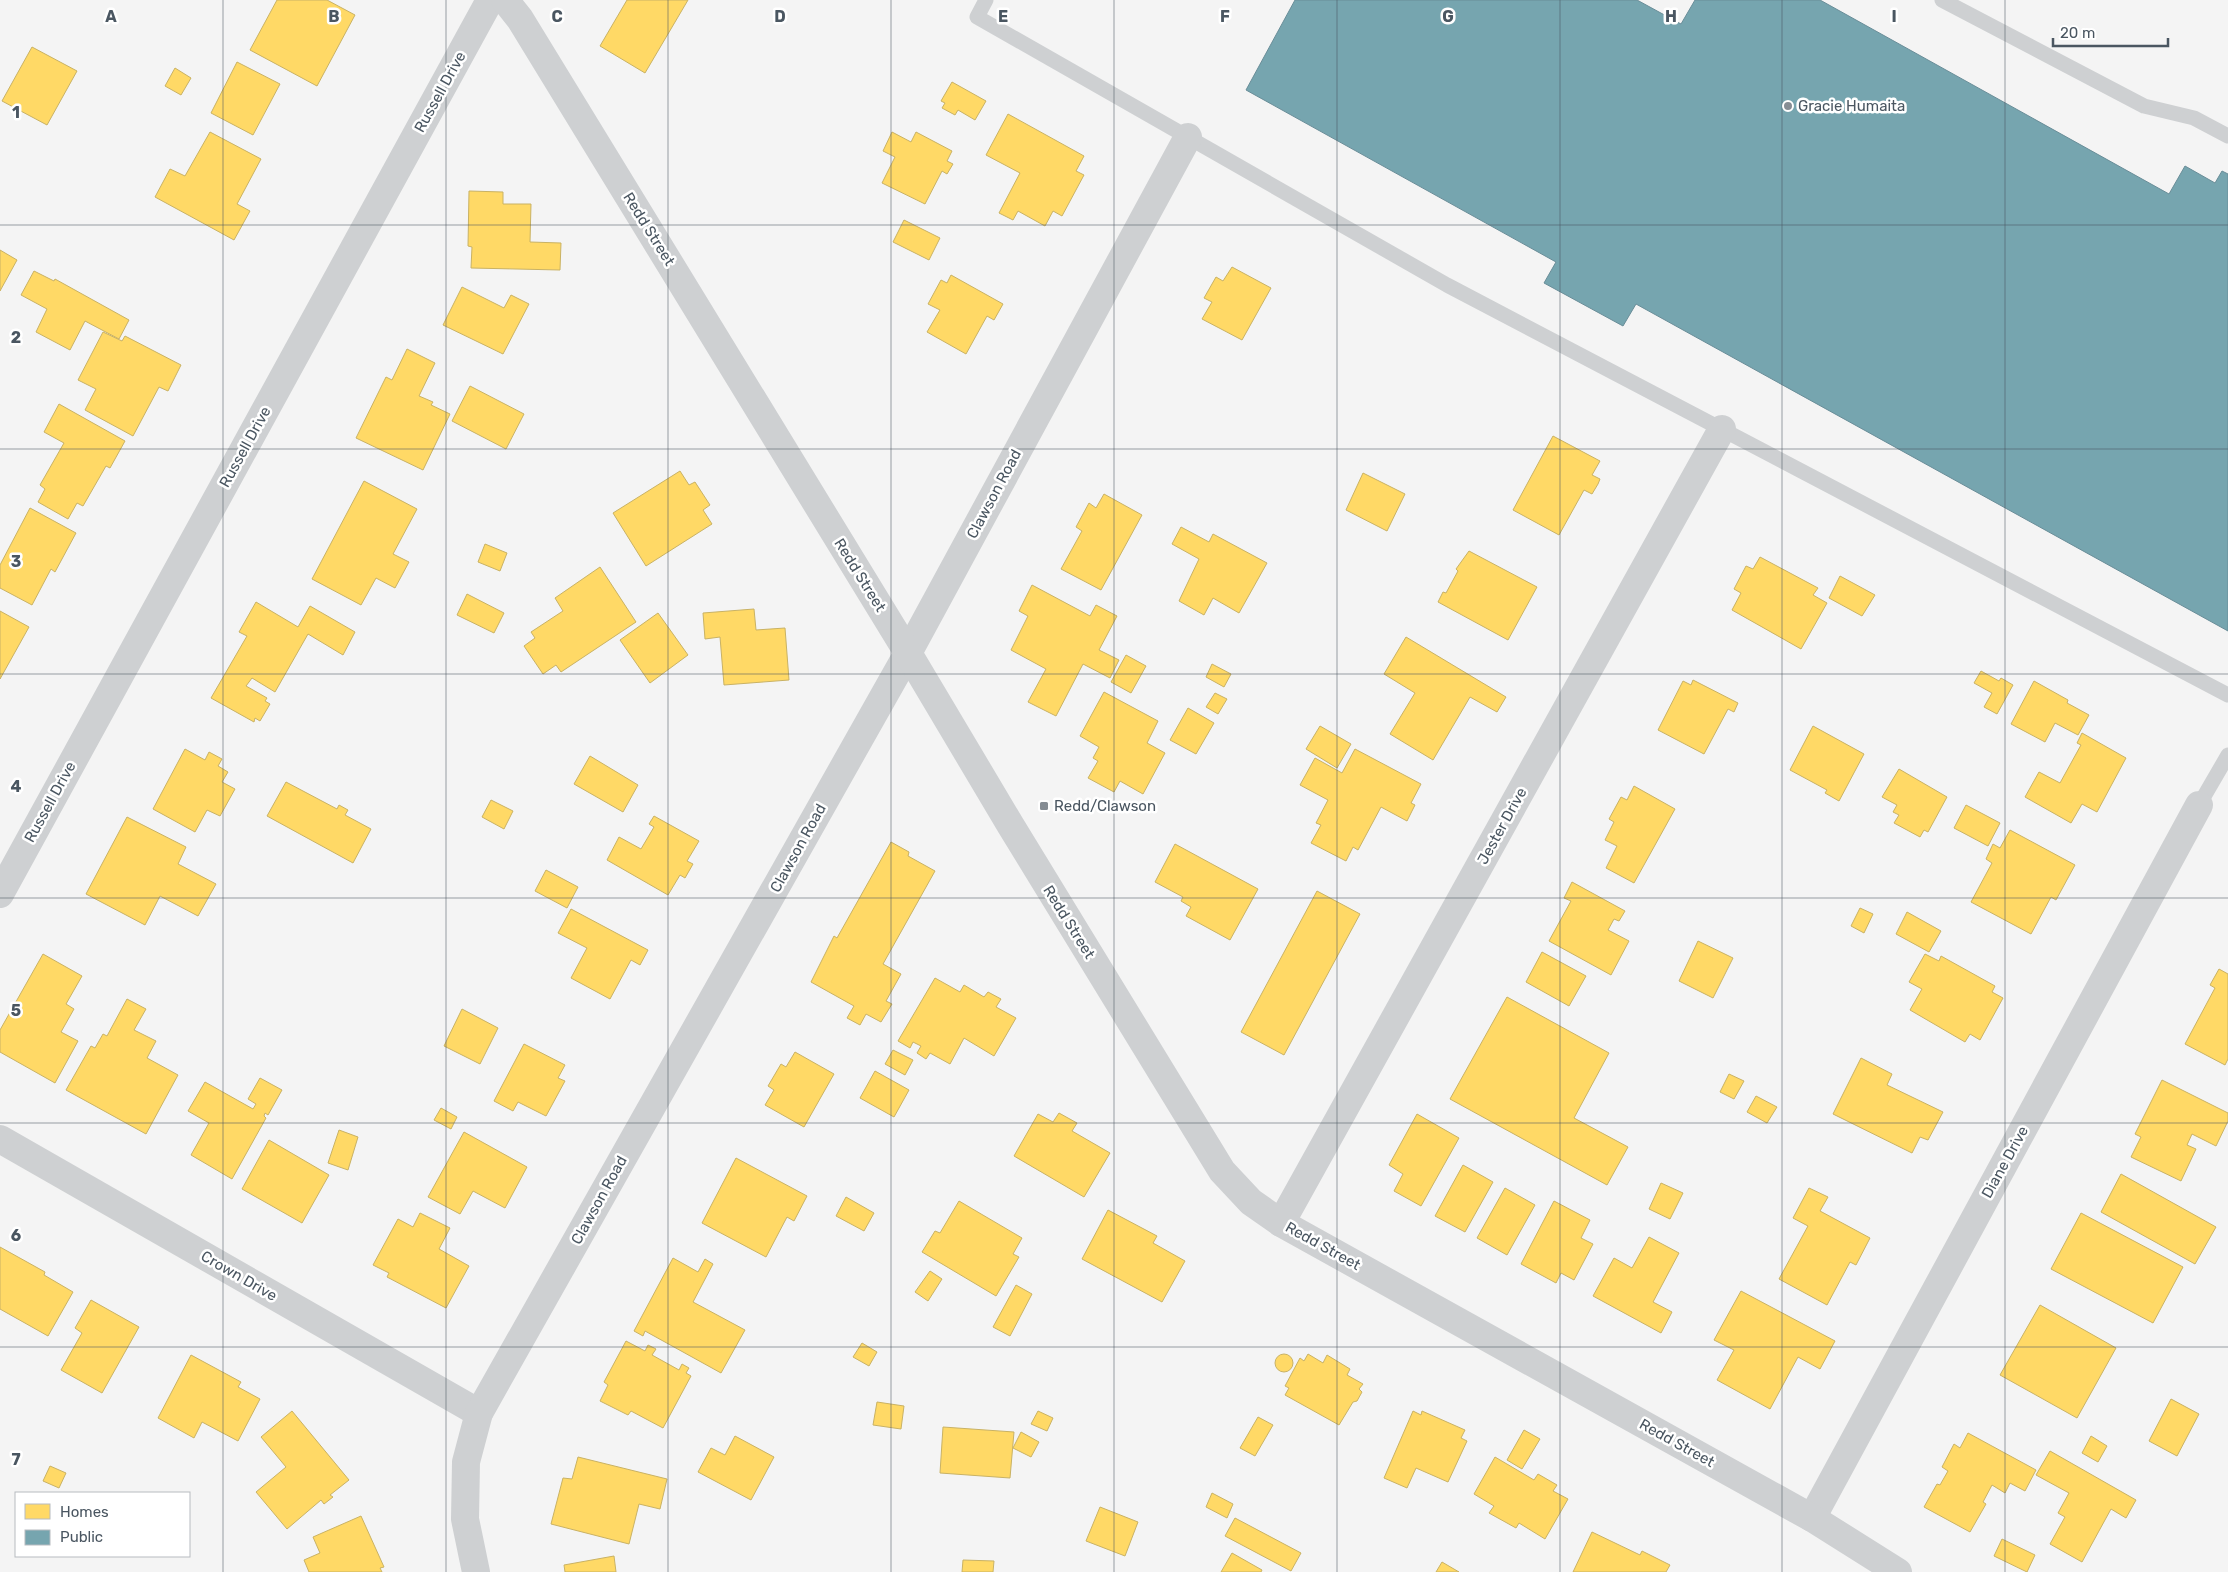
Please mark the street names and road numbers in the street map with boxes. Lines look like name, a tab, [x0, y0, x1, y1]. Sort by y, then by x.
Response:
street label: Russell Drive	[410, 48, 470, 136]
street label: Redd Street	[619, 189, 679, 269]
street label: Russell Drive	[215, 403, 275, 491]
street label: Clawson Road	[963, 446, 1025, 542]
street label: Redd Street	[830, 535, 890, 615]
street label: Russell Drive	[20, 758, 80, 846]
street label: Jester Drive	[1474, 784, 1530, 868]
street label: Clawson Road	[766, 801, 830, 895]
street label: Redd Street	[1039, 882, 1099, 962]
street label: Diane Drive	[1978, 1123, 2032, 1201]
street label: Clawson Road	[567, 1153, 631, 1247]
street label: Redd Street	[1282, 1218, 1364, 1274]
street label: Crown Drive	[198, 1247, 280, 1305]
street label: Redd Street	[1636, 1415, 1718, 1471]

